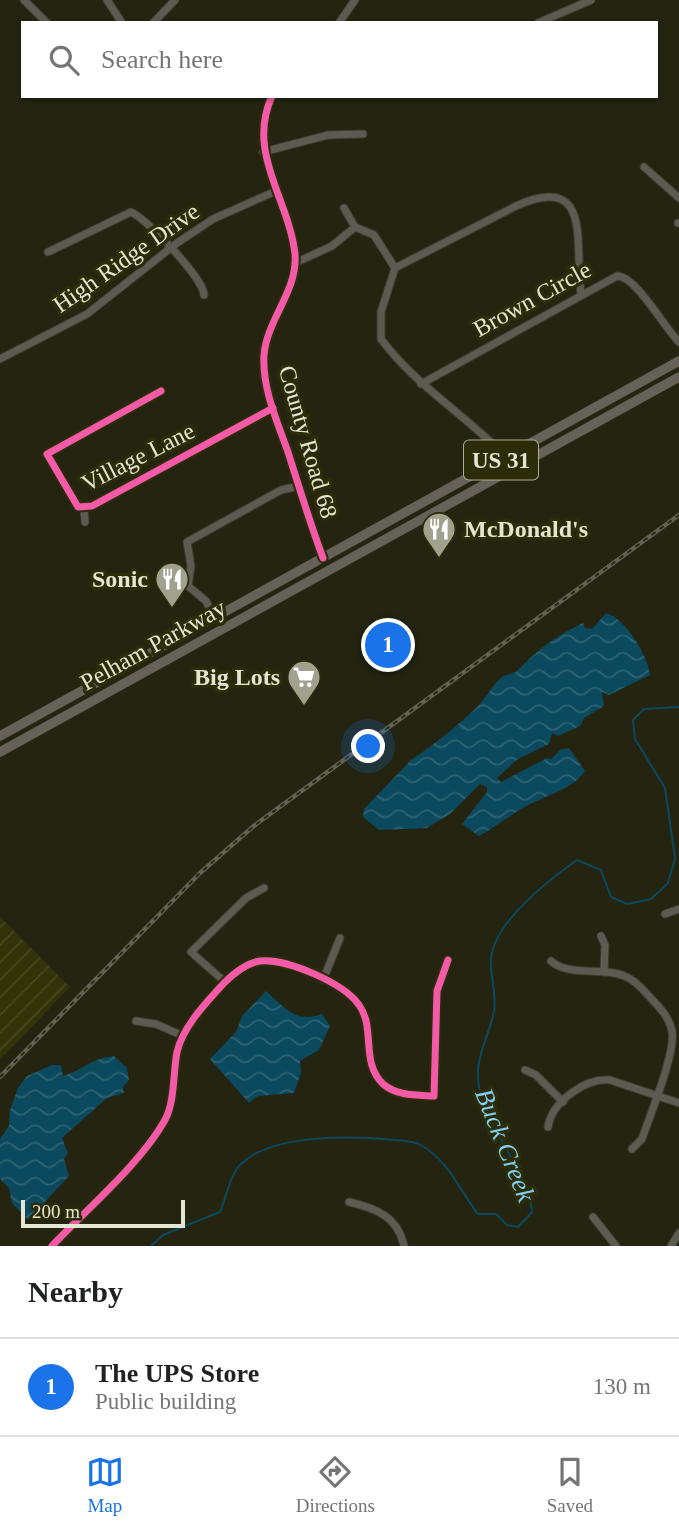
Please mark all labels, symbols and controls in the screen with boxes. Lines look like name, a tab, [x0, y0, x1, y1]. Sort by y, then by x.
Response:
search box	[21, 21, 658, 98]
icon: search	[45, 41, 83, 79]
text: Search here	[101, 45, 223, 74]
street label: High Ridge Drive	[48, 198, 204, 318]
street label: Brown Circle	[469, 256, 595, 342]
street label: County Road 68	[274, 363, 342, 521]
street label: Village Lane	[77, 417, 199, 497]
road number: US 31	[464, 440, 538, 480]
restaurant icon: McDonald's	[420, 510, 458, 559]
place label: McDonald's	[464, 516, 588, 542]
restaurant icon: Sonic	[153, 560, 191, 609]
place label: Sonic	[92, 566, 148, 592]
street label: Pelham Parkway	[76, 594, 230, 696]
pin: 1	[365, 619, 411, 671]
supermarket icon: Big Lots	[285, 658, 323, 707]
place label: Big Lots	[194, 664, 280, 690]
your location	[351, 729, 385, 763]
water label: Buck Creek	[469, 1084, 541, 1206]
scale bar	[21, 1197, 186, 1229]
text: 200 m	[32, 1201, 80, 1222]
text: Nearby	[28, 1275, 123, 1308]
text: The UPS Store	[95, 1359, 259, 1388]
text: 1	[45, 1374, 57, 1399]
text: 130 m	[593, 1374, 651, 1399]
text: Public building	[95, 1389, 236, 1414]
tab: Map	[86, 1453, 124, 1517]
tab: Directions	[296, 1453, 375, 1517]
tab: Saved	[547, 1453, 593, 1517]

